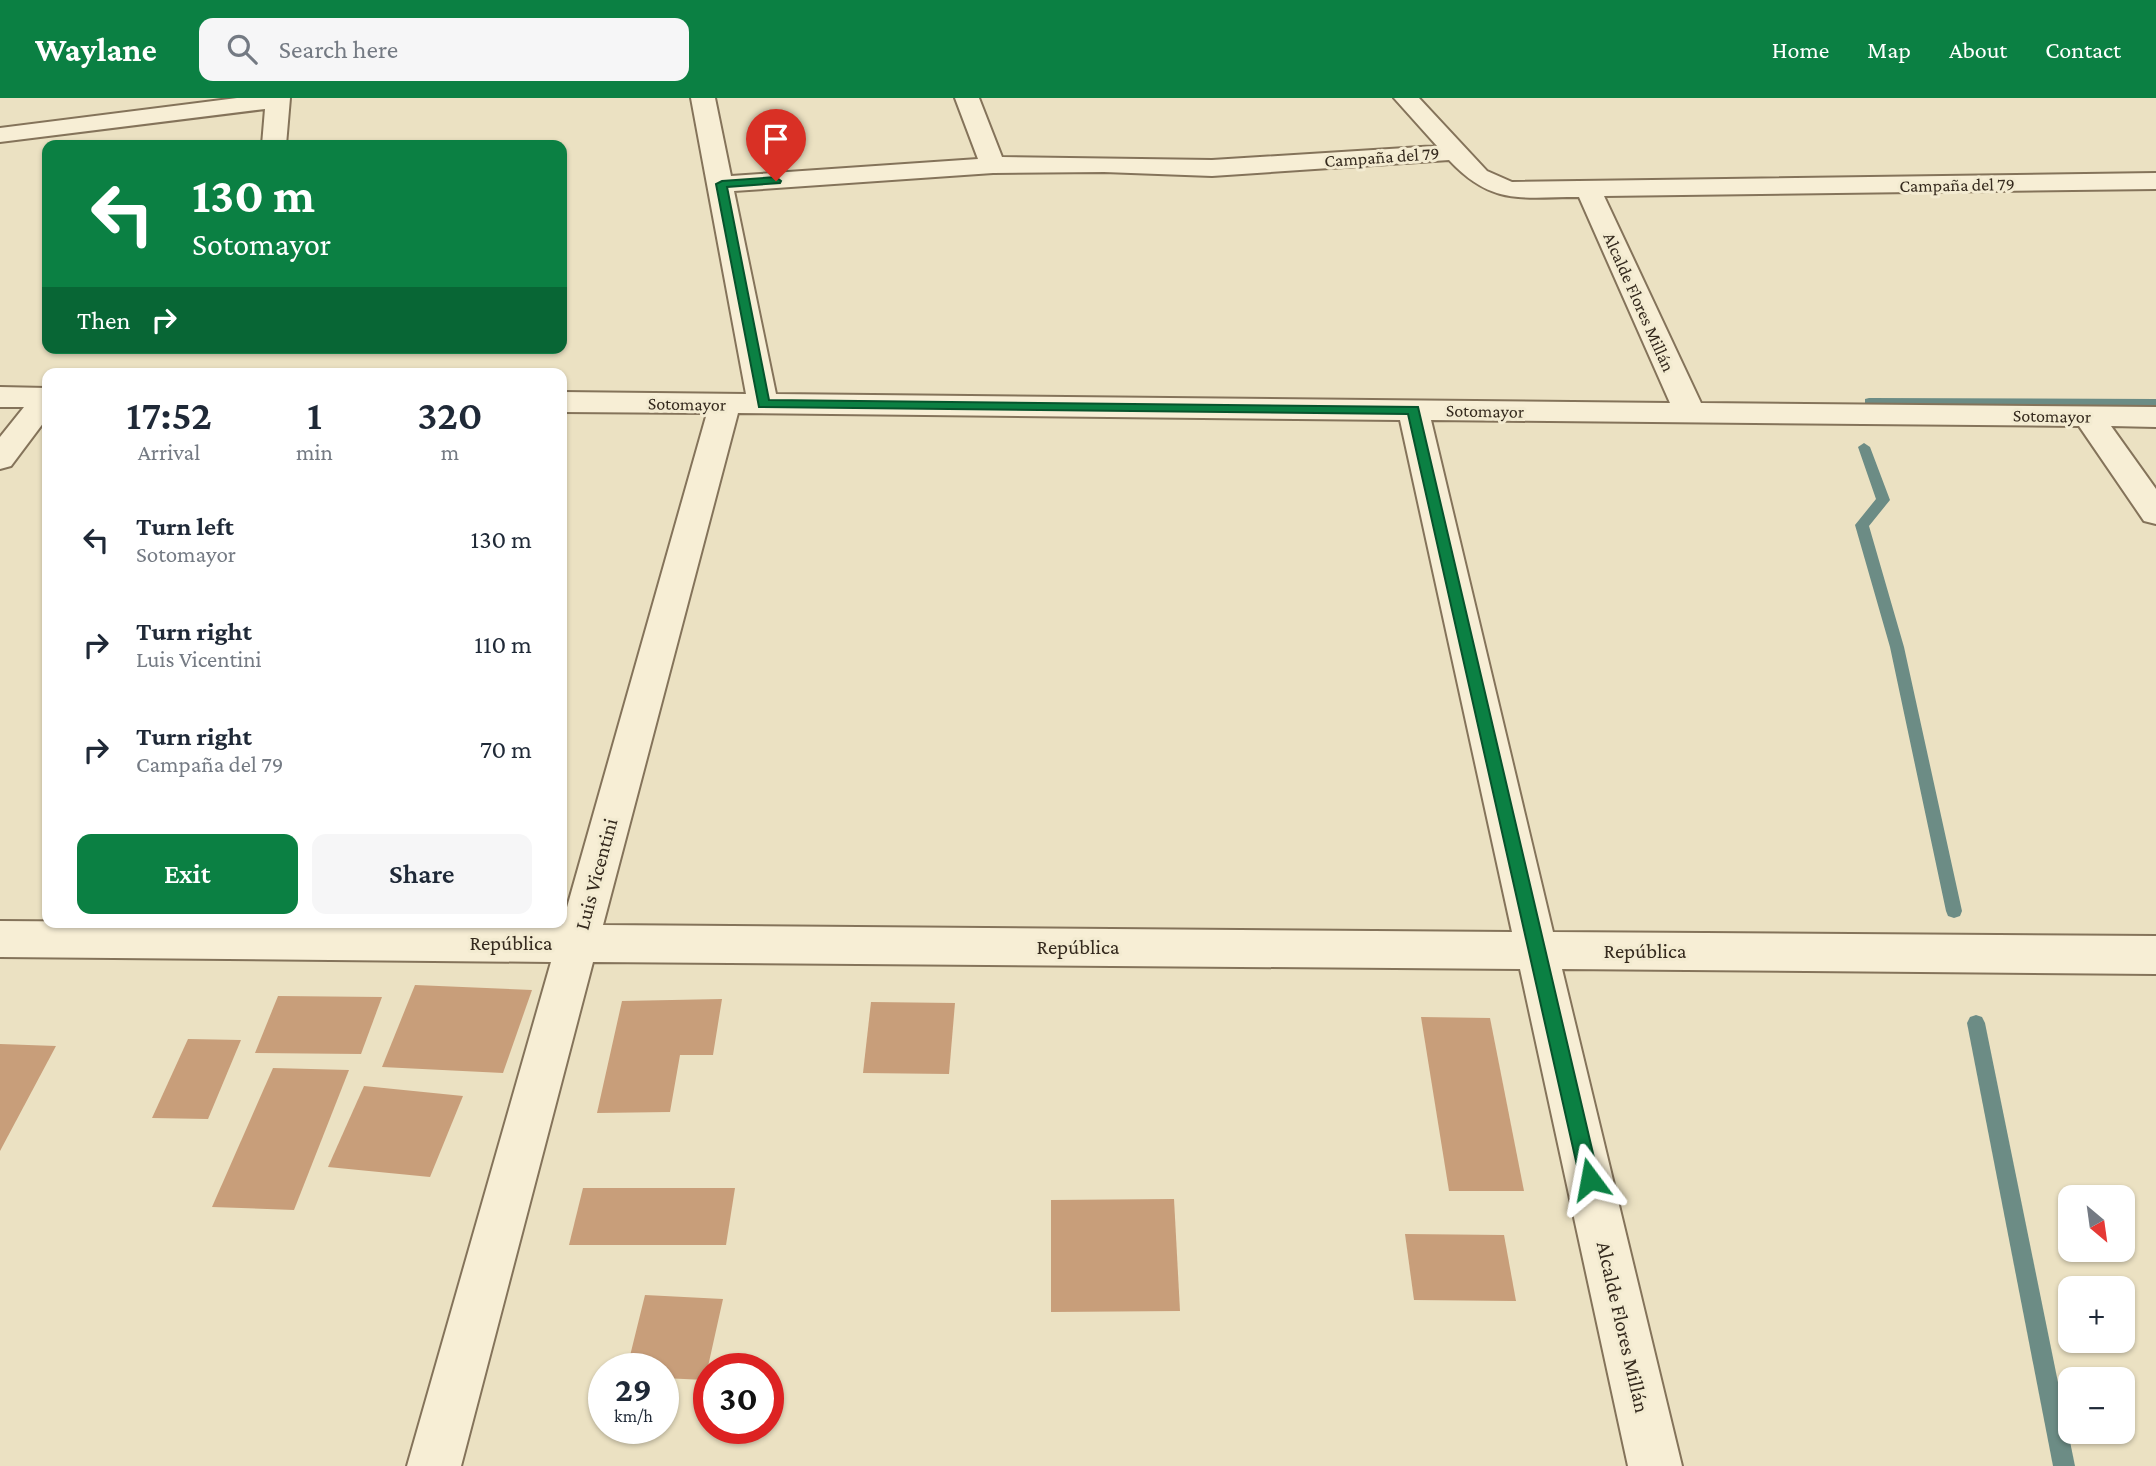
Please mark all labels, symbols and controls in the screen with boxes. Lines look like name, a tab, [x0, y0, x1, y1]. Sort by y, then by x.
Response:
search box	[199, 18, 689, 81]
icon: search	[223, 30, 261, 68]
text: Waylane	[35, 31, 157, 68]
text: Search here	[279, 35, 398, 64]
text: Home	[1772, 36, 1829, 63]
text: Map	[1867, 36, 1911, 63]
text: About	[1949, 36, 2007, 63]
text: Contact	[2045, 36, 2121, 63]
pin	[746, 109, 806, 181]
icon: arrive	[757, 120, 795, 158]
street label: Campaña del 79	[1324, 143, 1440, 171]
icon: left	[77, 168, 168, 259]
text: 130 m	[192, 168, 315, 223]
street label: Campaña del 79	[1899, 174, 2015, 196]
text: Sotomayor	[192, 226, 331, 262]
street label: Alcalde Flores Millán	[1599, 229, 1679, 375]
icon: right	[145, 301, 183, 339]
text: Then	[77, 306, 131, 335]
text: 17:52	[126, 391, 212, 438]
text: 1	[307, 391, 322, 438]
text: 320	[417, 391, 483, 438]
street label: Sotomayor	[648, 393, 727, 415]
street label: Sotomayor	[1446, 400, 1525, 422]
street label: Sotomayor	[2013, 405, 2092, 427]
text: Arrival	[138, 439, 200, 465]
text: min	[296, 439, 333, 465]
text: m	[441, 439, 459, 465]
text: Turn left	[136, 512, 234, 541]
icon: left	[77, 521, 115, 559]
text: 130 m	[471, 525, 532, 554]
text: Sotomayor	[136, 541, 236, 567]
text: Turn right	[136, 617, 252, 646]
icon: right	[77, 626, 115, 664]
text: 110 m	[474, 630, 532, 659]
text: Luis Vicentini	[136, 646, 262, 672]
text: Turn right	[136, 722, 252, 751]
icon: right	[77, 731, 115, 769]
text: 70 m	[480, 735, 532, 764]
text: Campaña del 79	[136, 751, 283, 777]
street label: Luis Vicentini	[570, 815, 623, 932]
button: Exit	[77, 834, 298, 914]
button: Share	[312, 834, 532, 914]
street label: República	[470, 931, 553, 955]
street label: República	[1037, 935, 1120, 959]
street label: República	[1604, 939, 1687, 963]
position arrow	[1553, 1142, 1627, 1216]
north arrow	[2058, 1185, 2135, 1262]
map controls	[2058, 1185, 2135, 1444]
street label: Alcalde Flores Millán	[1592, 1239, 1654, 1415]
button: +	[2058, 1276, 2135, 1353]
speed limit sign: 30	[693, 1353, 784, 1444]
button: −	[2058, 1367, 2135, 1444]
text: 29	[615, 1370, 652, 1409]
text: km/h	[614, 1406, 653, 1426]

